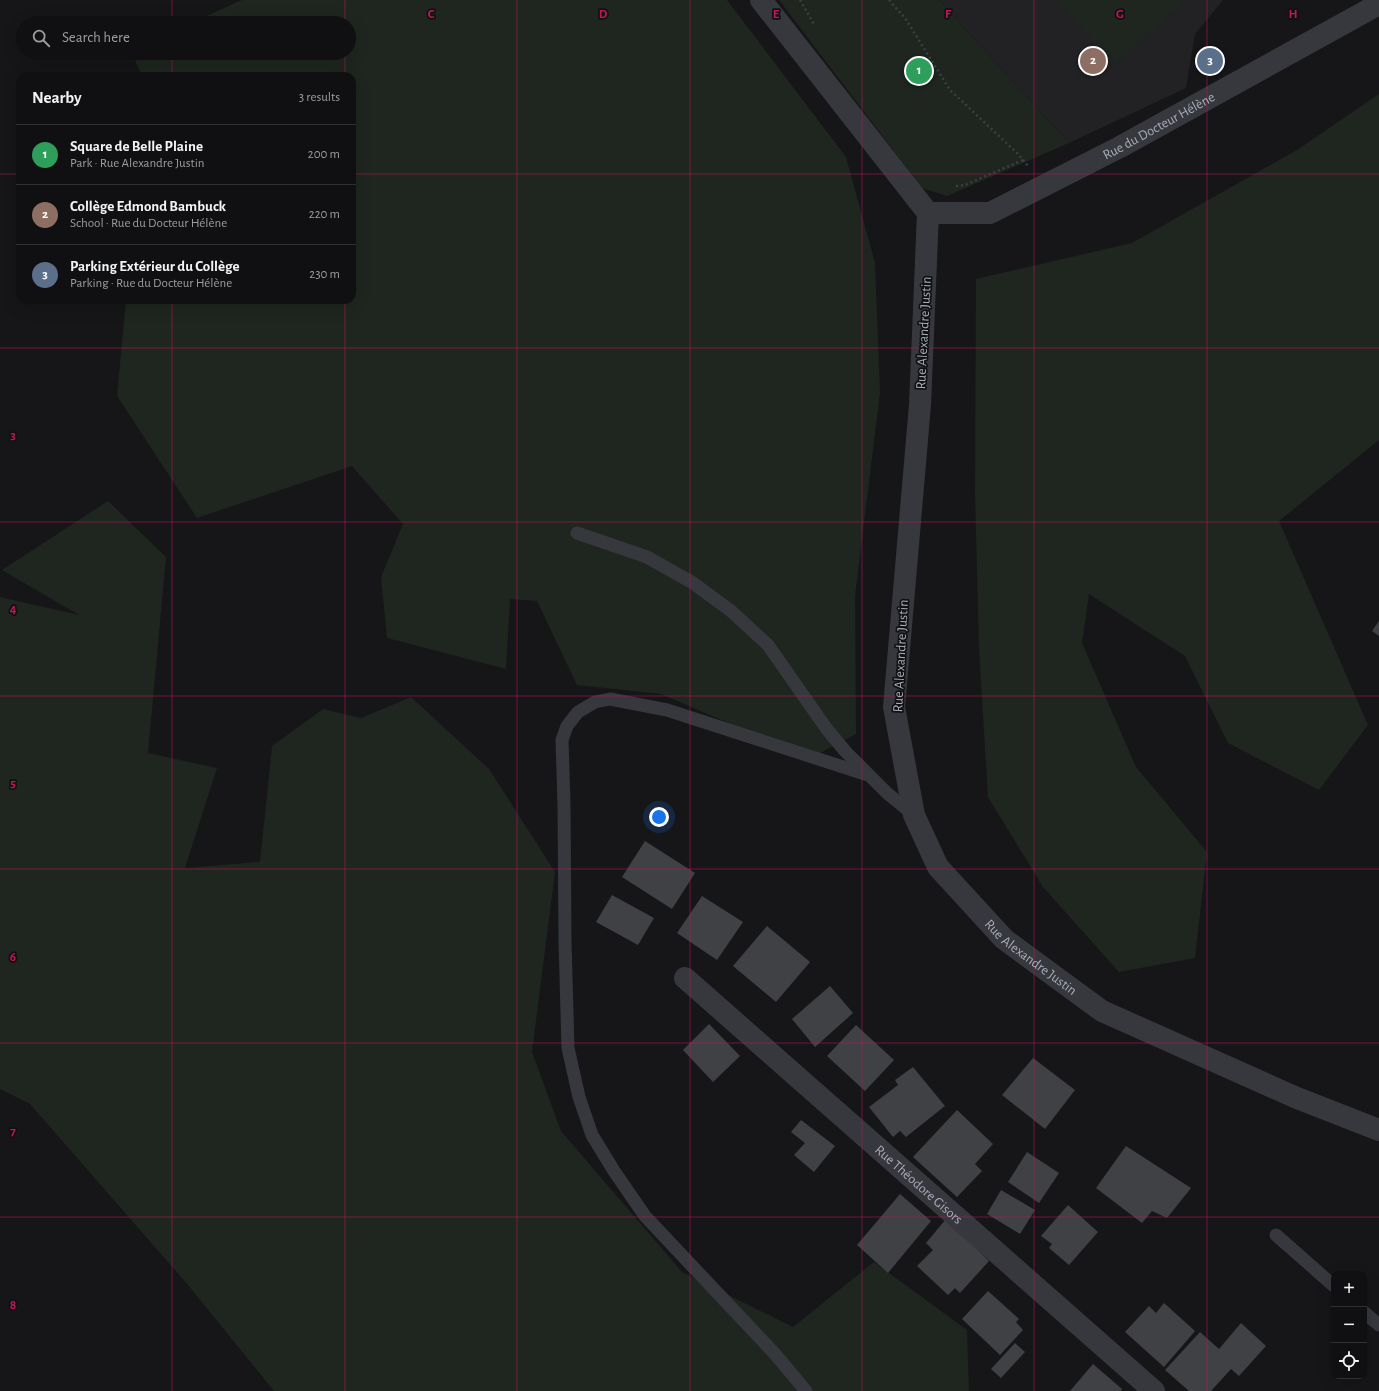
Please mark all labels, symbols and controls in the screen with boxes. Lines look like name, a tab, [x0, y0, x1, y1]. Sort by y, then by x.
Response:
text: C	[428, 8, 435, 21]
text: D	[599, 8, 608, 21]
text: E	[773, 8, 780, 21]
text: F	[945, 8, 952, 21]
text: G	[1116, 8, 1124, 21]
text: H	[1288, 8, 1298, 21]
search box	[16, 16, 356, 60]
icon: search	[30, 27, 52, 49]
text: Search here	[62, 30, 130, 45]
pin: 2	[1080, 46, 1106, 76]
pin: 3	[1197, 46, 1223, 76]
pin: 1	[906, 56, 932, 86]
text: Nearby	[32, 89, 82, 106]
street label: Rue du Docteur Hélène	[1101, 90, 1217, 163]
text: 3 results	[299, 91, 340, 104]
text: Square de Belle Plaine	[70, 139, 203, 154]
text: 1	[43, 148, 47, 161]
text: 200 m	[308, 148, 340, 161]
text: Park · Rue Alexandre Justin	[70, 157, 205, 170]
text: Collège Edmond Bambuck	[70, 199, 226, 214]
text: 2	[42, 208, 48, 221]
text: 220 m	[309, 208, 340, 221]
text: School · Rue du Docteur Hélène	[70, 217, 227, 230]
text: Parking Extérieur du Collège	[70, 259, 240, 274]
text: 3	[42, 268, 48, 281]
text: 230 m	[309, 268, 340, 281]
street label: Rue Alexandre Justin	[914, 276, 934, 390]
text: Parking · Rue du Docteur Hélène	[70, 277, 232, 290]
text: 3	[10, 429, 16, 442]
street label: Rue Alexandre Justin	[891, 599, 911, 713]
text: 4	[10, 603, 17, 616]
text: 5	[10, 777, 16, 790]
your location	[649, 807, 669, 827]
street label: Rue Alexandre Justin	[982, 917, 1079, 998]
text: 6	[10, 951, 16, 964]
text: 7	[10, 1125, 16, 1138]
street label: Rue Théodore Gisors	[872, 1143, 965, 1227]
map controls	[1331, 1271, 1367, 1379]
button: +	[1331, 1271, 1367, 1307]
text: 8	[10, 1299, 16, 1312]
button: −	[1331, 1307, 1367, 1343]
button: locate	[1331, 1343, 1367, 1379]

